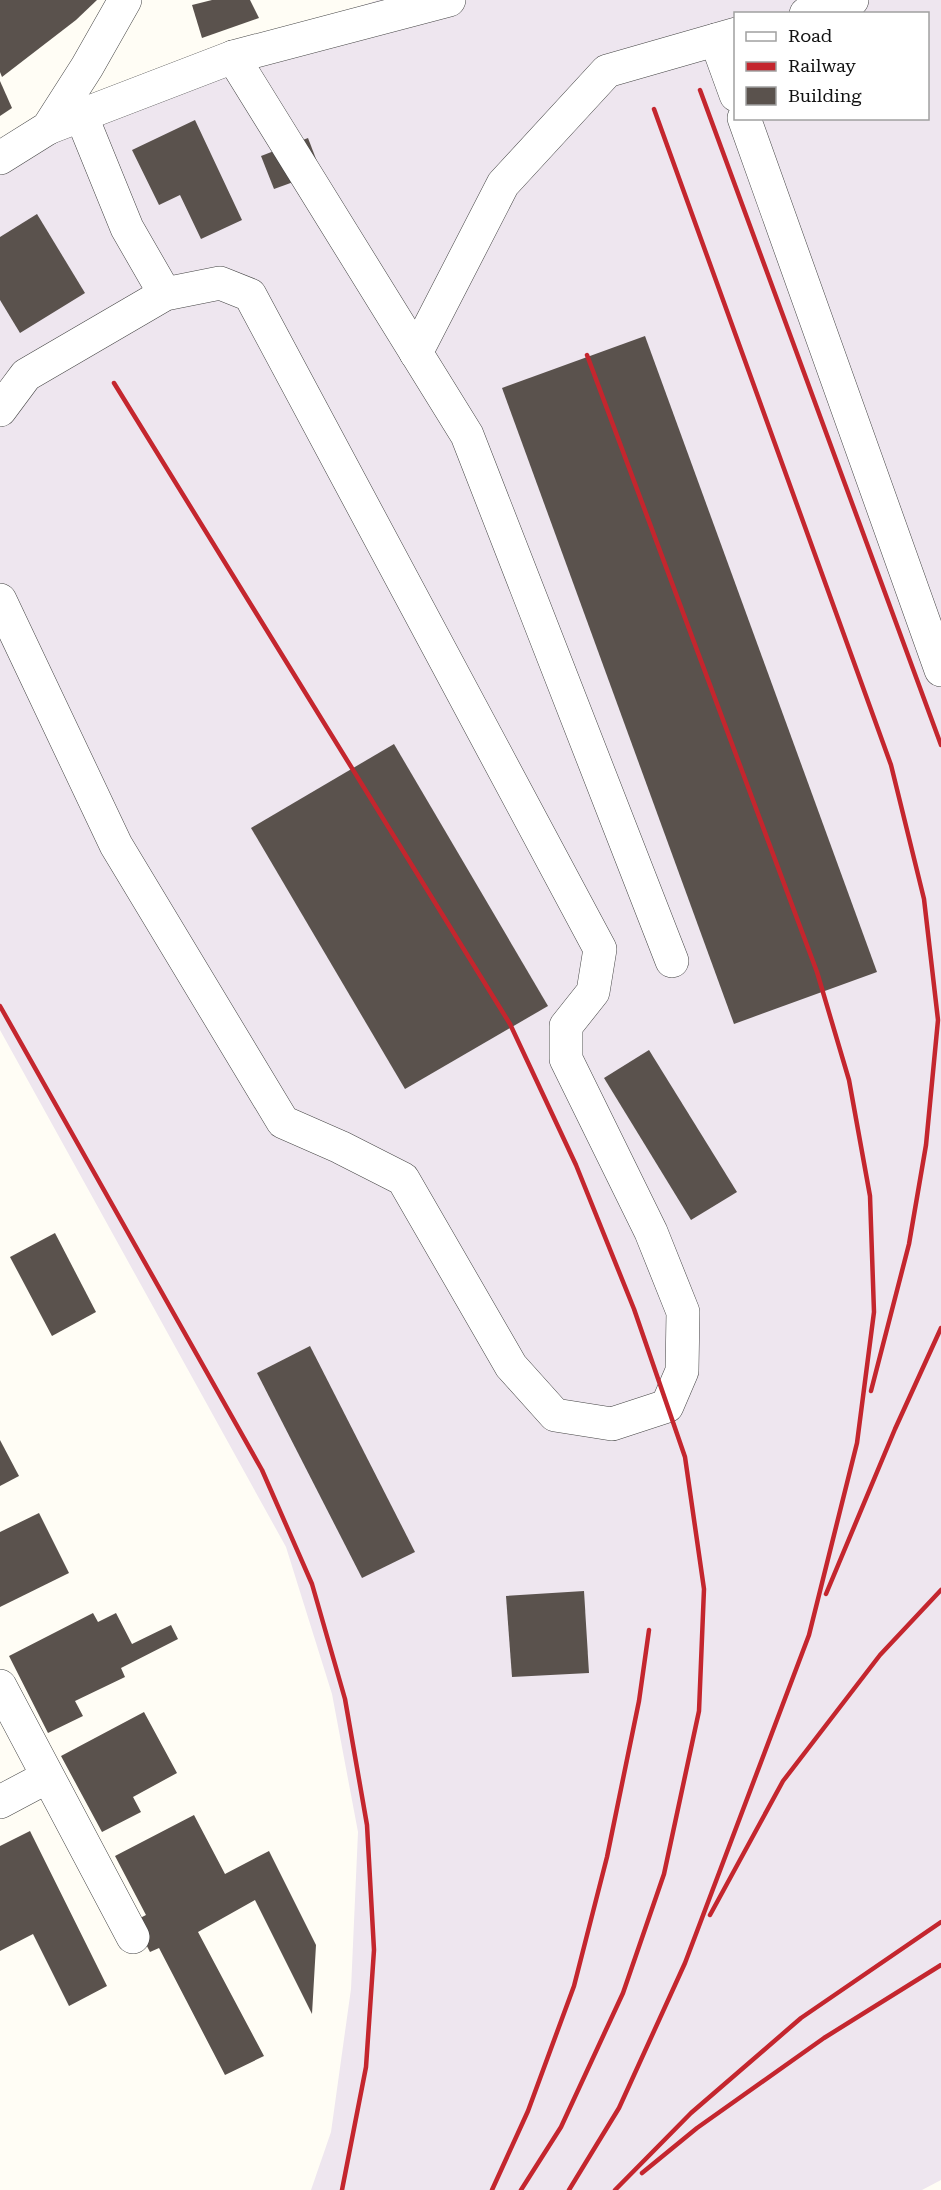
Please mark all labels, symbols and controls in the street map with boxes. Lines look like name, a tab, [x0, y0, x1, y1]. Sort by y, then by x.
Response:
legend	[734, 12, 929, 120]
text: Road	[788, 25, 833, 46]
text: Railway	[788, 55, 856, 76]
text: Building	[788, 85, 862, 106]

